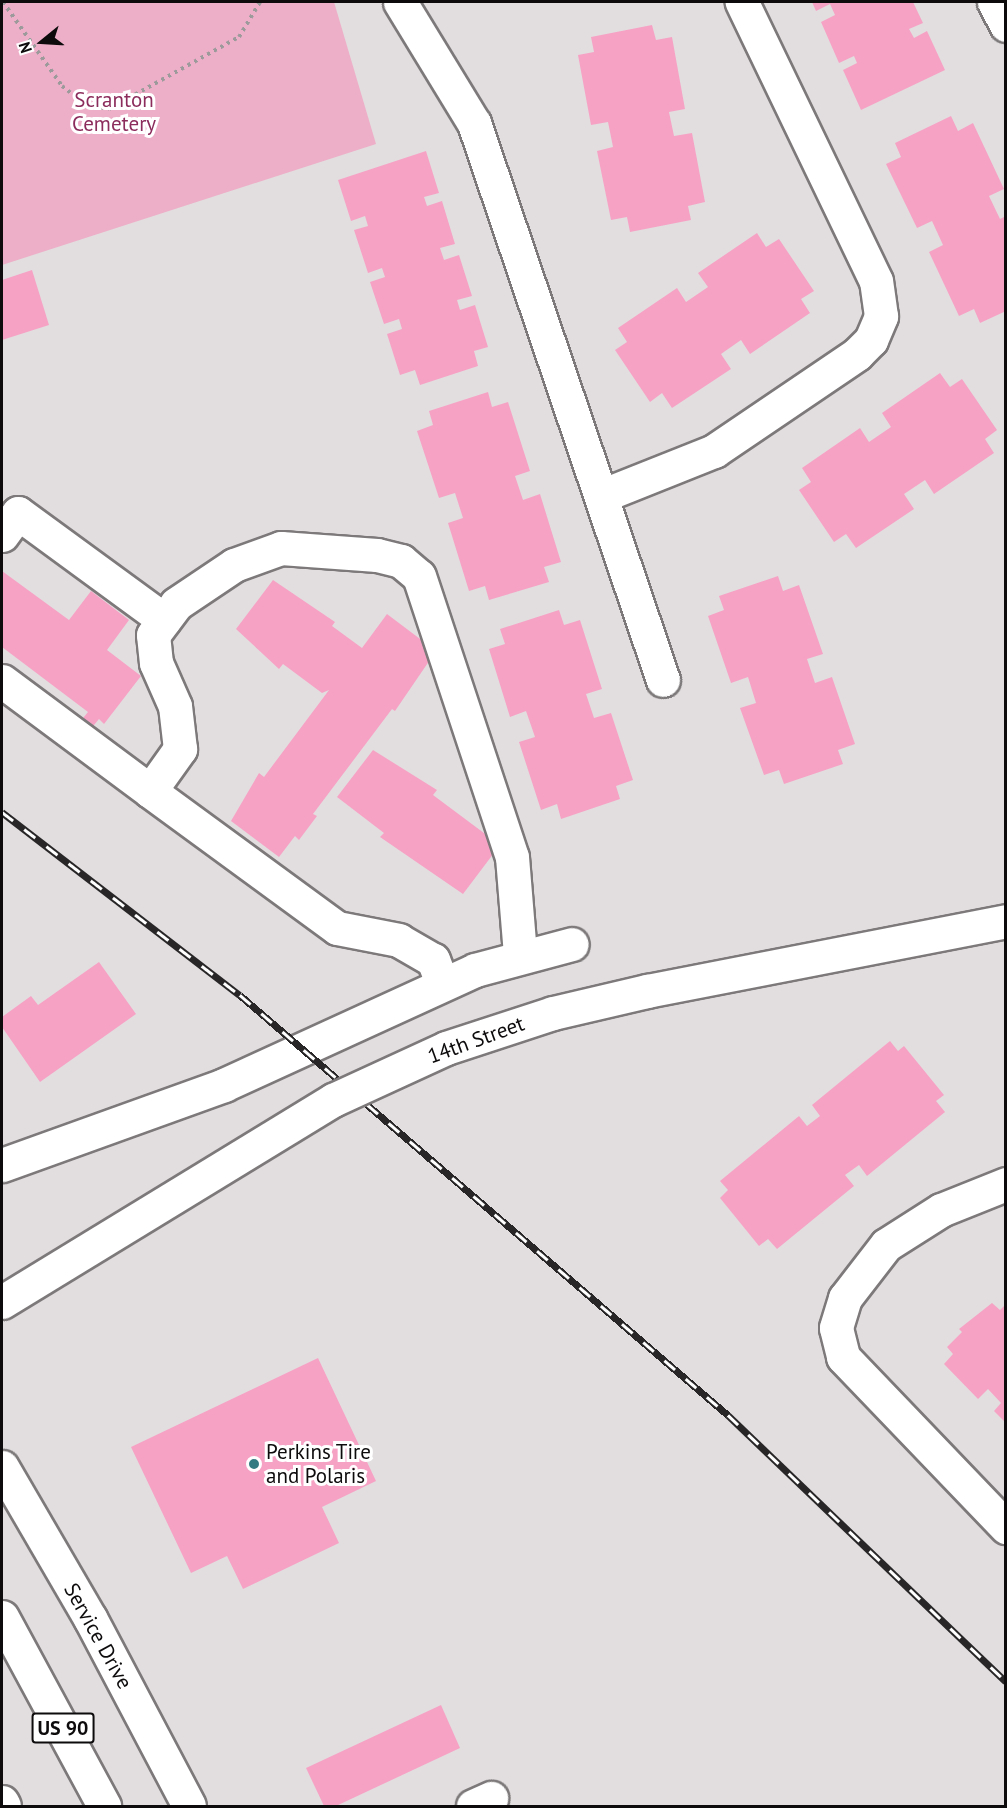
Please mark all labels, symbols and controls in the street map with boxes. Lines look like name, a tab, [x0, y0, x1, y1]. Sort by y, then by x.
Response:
north arrow	[12, 12, 72, 72]
text: N	[14, 39, 36, 56]
park label: Scranton Cemetery	[72, 87, 156, 137]
street label: 14th Street	[424, 1011, 528, 1069]
place label: Perkins Tire and Polaris	[266, 1439, 372, 1489]
marker: Perkins Tire and Polaris	[247, 1457, 261, 1471]
street label: Service Drive	[59, 1579, 137, 1693]
road number: US 90	[32, 1711, 94, 1745]

